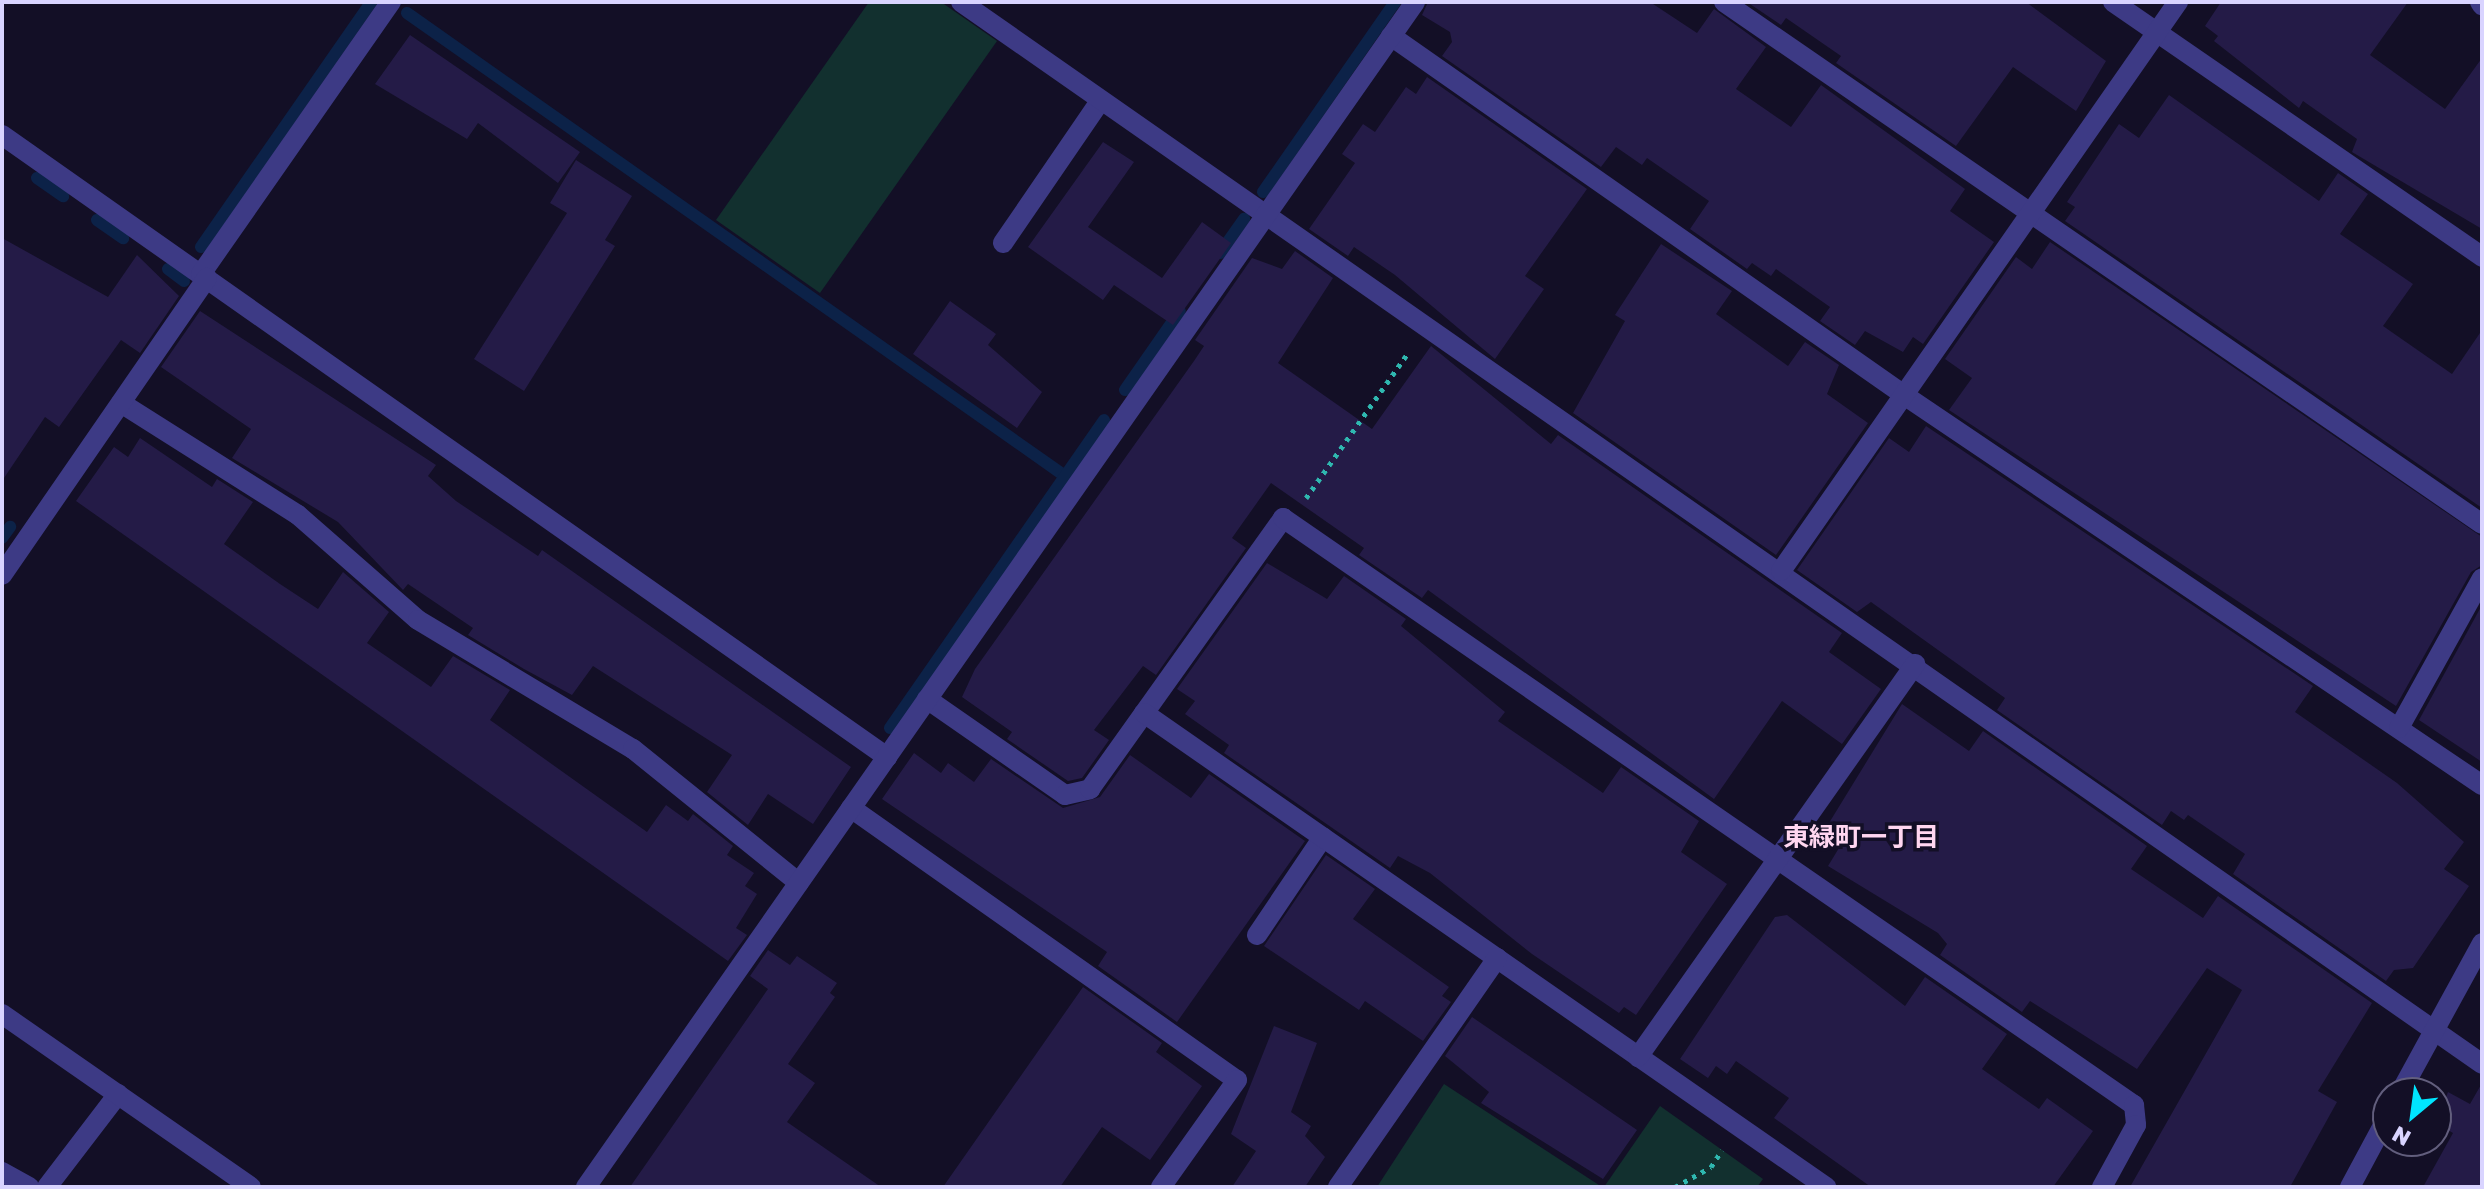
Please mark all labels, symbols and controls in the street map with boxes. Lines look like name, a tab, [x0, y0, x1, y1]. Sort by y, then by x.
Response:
district label: 東緑町一丁目	[1783, 821, 1939, 853]
north arrow	[2372, 1077, 2452, 1157]
text: N	[2387, 1121, 2415, 1153]

